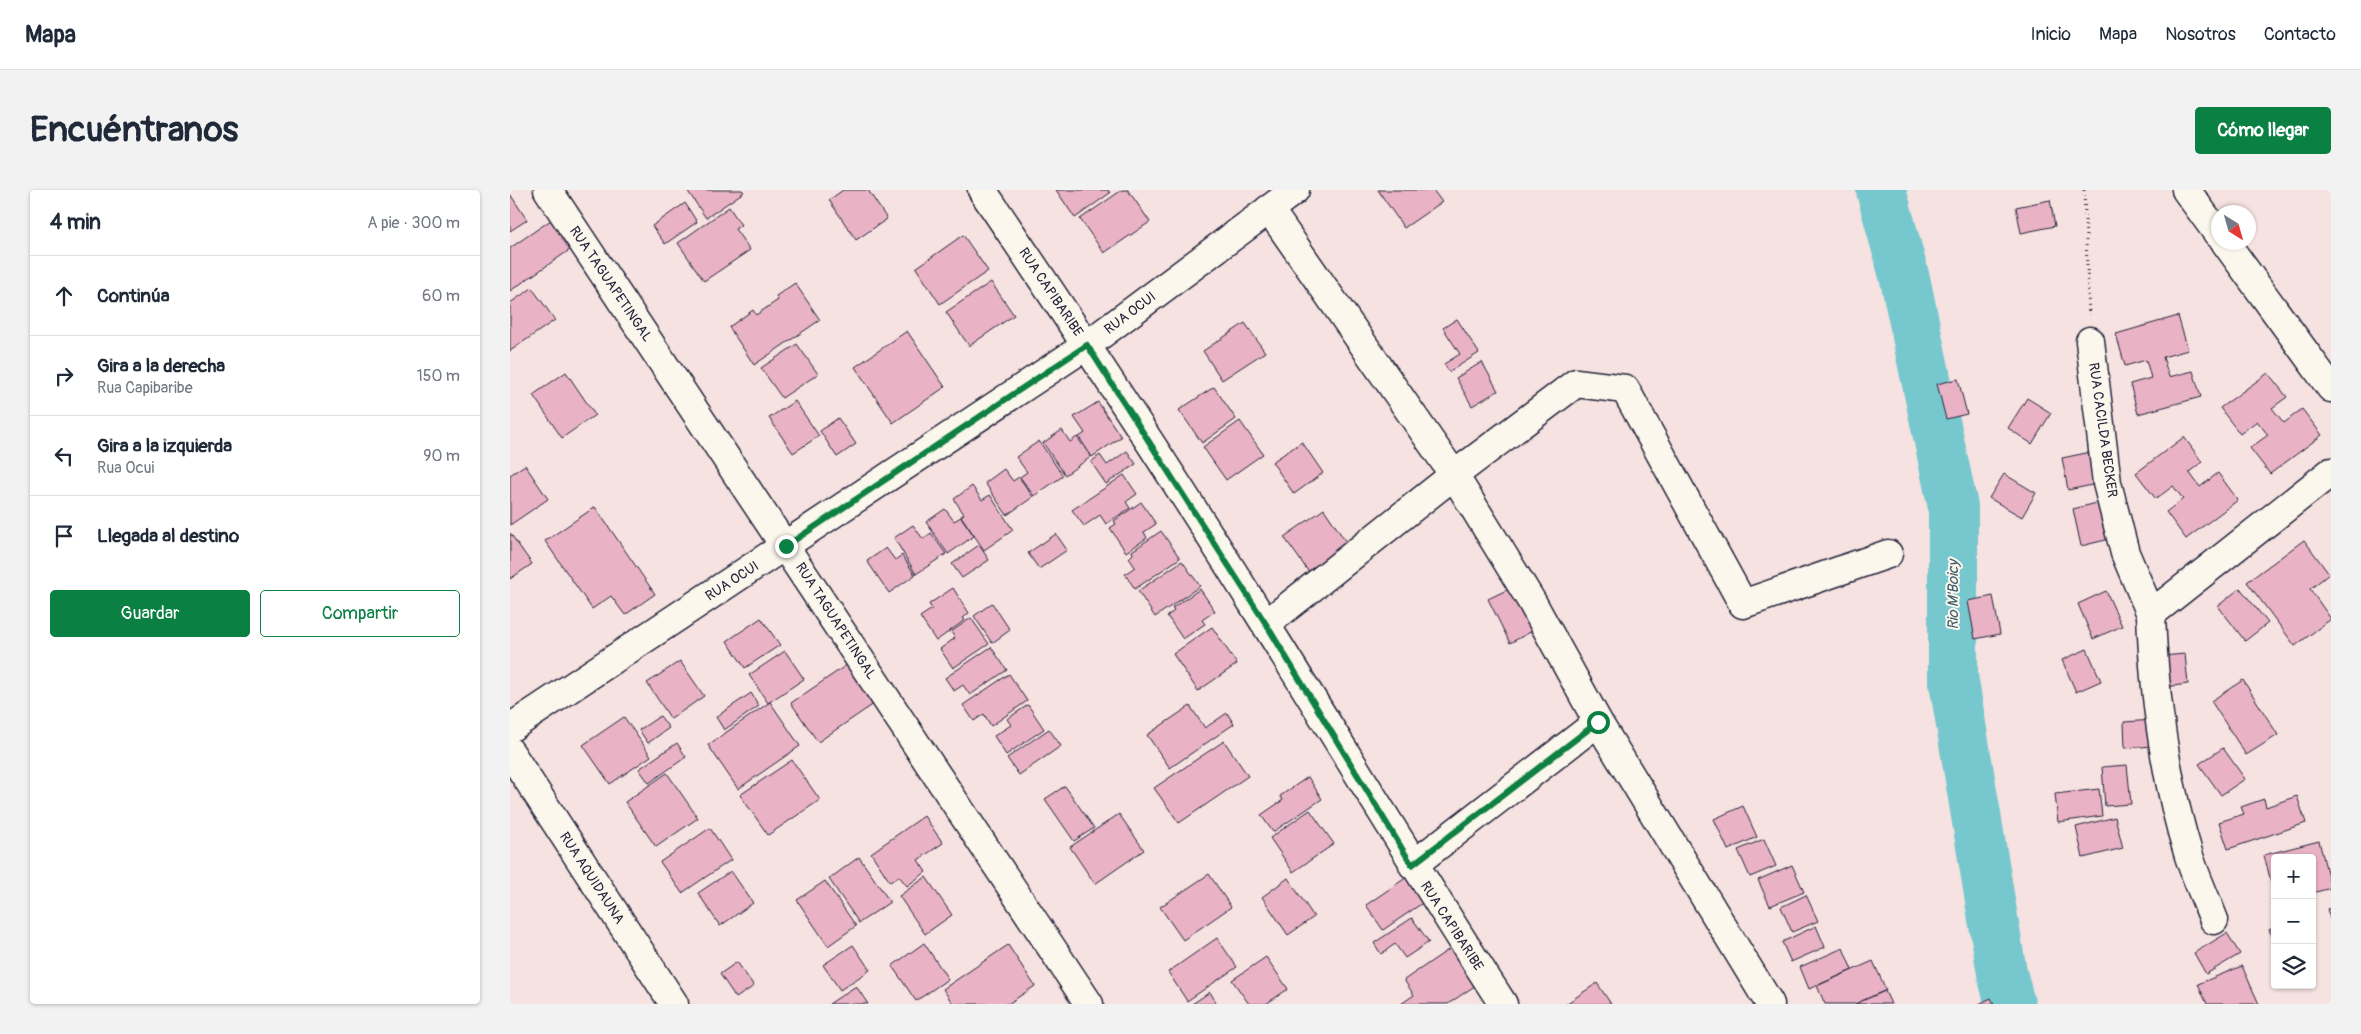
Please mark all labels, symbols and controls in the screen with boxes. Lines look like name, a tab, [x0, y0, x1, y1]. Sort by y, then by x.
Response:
text: Mapa	[25, 20, 76, 49]
text: Inicio	[2030, 23, 2071, 46]
text: Mapa	[2099, 23, 2137, 46]
text: Nosotros	[2165, 23, 2236, 46]
text: Contacto	[2264, 23, 2336, 46]
button: Cómo llegar	[2195, 107, 2331, 154]
text: Encuéntranos	[30, 108, 238, 152]
north arrow	[2211, 205, 2256, 250]
text: 4 min	[50, 209, 101, 236]
text: A pie · 300 m	[367, 213, 460, 233]
street label: RUA TAGUAPETINGAL	[566, 223, 656, 345]
street label: RUA CAPIBARIBE	[1015, 244, 1087, 340]
icon: ahead	[50, 282, 78, 310]
text: Continúa	[97, 284, 170, 308]
text: 60 m	[422, 286, 460, 306]
street label: RUA OCUI	[1101, 288, 1159, 338]
text: Gira a la derecha	[97, 354, 225, 378]
street label: RUA CACILDA BECKER	[2085, 361, 2121, 499]
icon: right	[50, 362, 78, 390]
text: 150 m	[416, 366, 460, 386]
text: Rua Capibaribe	[97, 378, 193, 398]
text: Gira a la izquierda	[97, 434, 232, 458]
icon: left	[50, 442, 78, 470]
text: 90 m	[423, 446, 460, 466]
text: Rua Ocui	[97, 458, 154, 478]
icon: arrive	[50, 522, 78, 550]
text: Llegada al destino	[97, 524, 239, 548]
route end	[775, 535, 798, 558]
street label: RUA OCUI	[702, 557, 762, 605]
water label: Rio M'Boicy	[1944, 558, 1963, 630]
street label: RUA TAGUAPETINGAL	[792, 559, 880, 683]
button: Guardar	[50, 590, 250, 637]
button: Compartir	[260, 590, 460, 637]
route start	[1587, 711, 1610, 734]
street label: RUA AQUIDAUNA	[556, 829, 628, 927]
map controls	[2271, 854, 2316, 989]
button: +	[2271, 854, 2316, 899]
street label: RUA CAPIBARIBE	[1417, 878, 1487, 974]
button: −	[2271, 899, 2316, 944]
button: layers	[2271, 944, 2316, 989]

